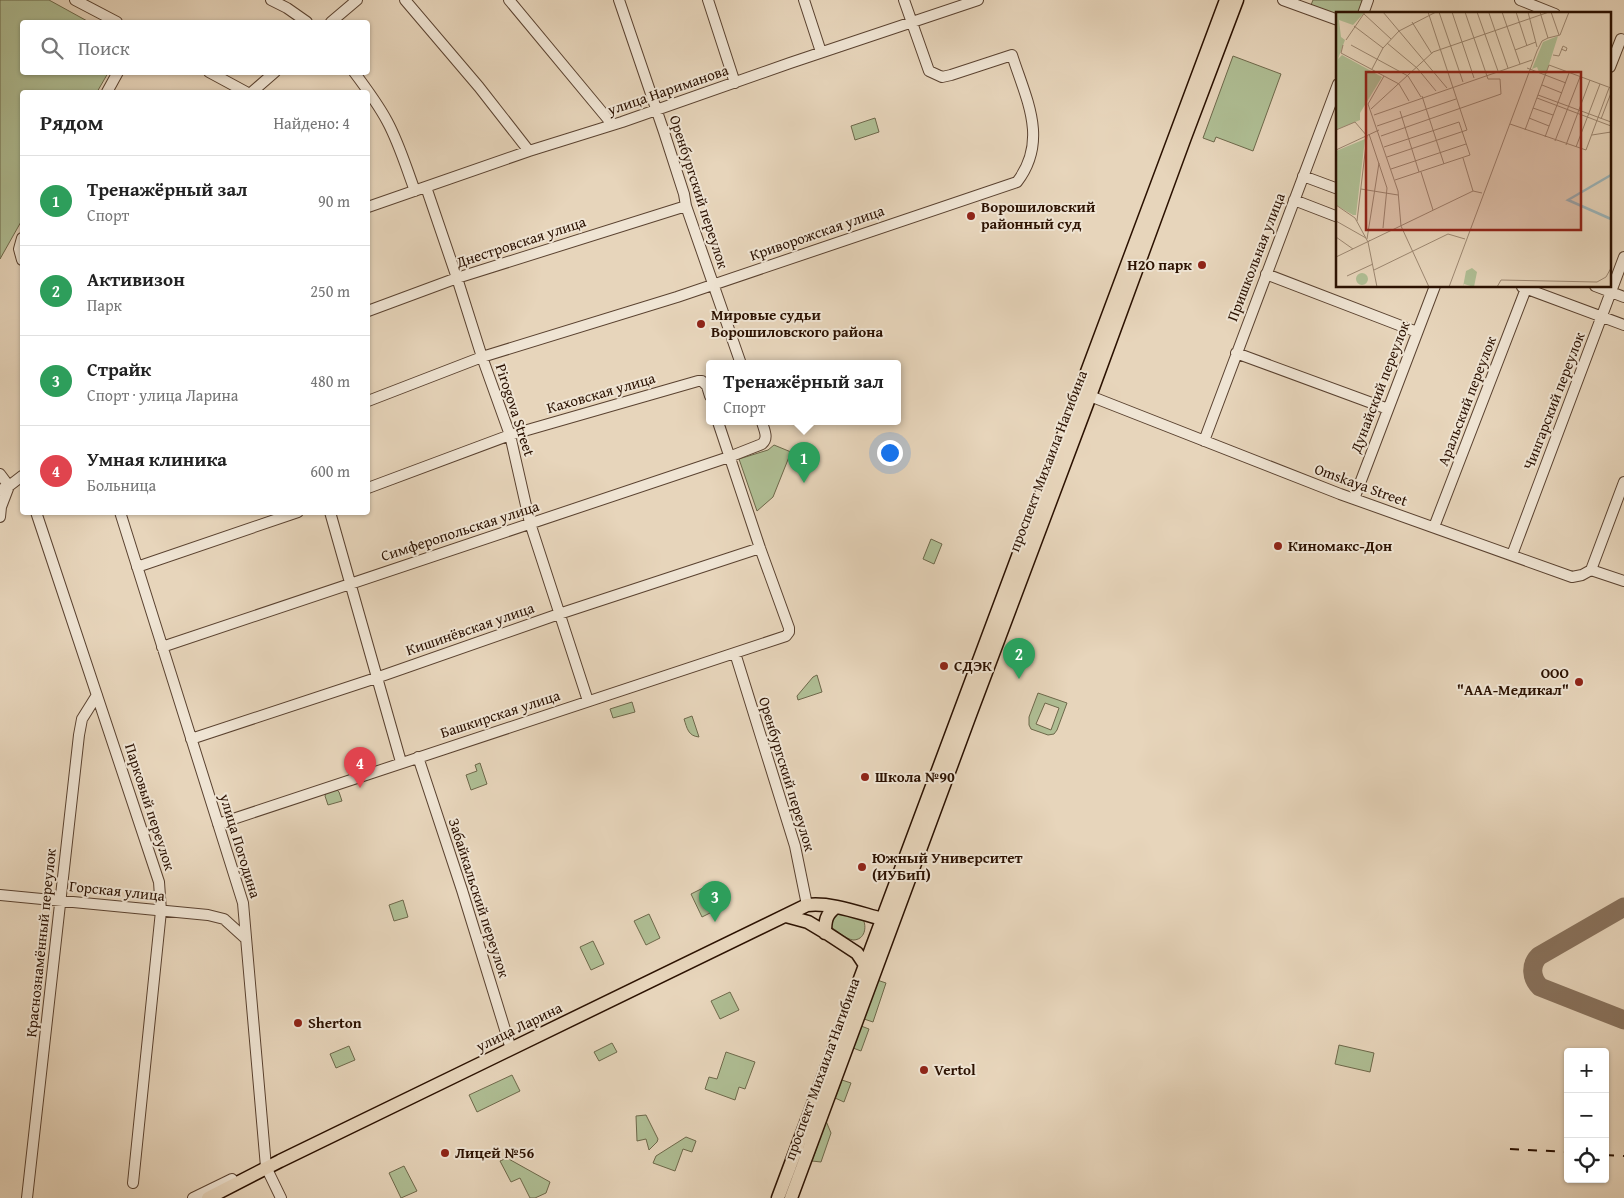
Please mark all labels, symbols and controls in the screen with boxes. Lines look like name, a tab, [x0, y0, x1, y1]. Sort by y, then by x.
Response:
inset map	[1336, 12, 1612, 288]
search box	[20, 20, 370, 75]
icon: search	[38, 34, 66, 62]
text: Поиск	[78, 34, 130, 62]
street label: улица Нариманова	[604, 59, 732, 120]
text: Рядом	[40, 107, 103, 138]
text: Найдено: 4	[273, 111, 350, 135]
street label: Оренбургский переулок	[665, 112, 734, 271]
text: Тренажёрный зал	[87, 175, 247, 203]
text: 1	[52, 189, 60, 213]
text: 90 m	[318, 189, 350, 213]
street label: Пришкольная улица	[1221, 189, 1290, 324]
place label: Ворошиловский районный суд	[981, 196, 1096, 234]
street label: Криворожская улица	[747, 199, 888, 265]
text: Спорт	[87, 203, 129, 227]
street label: Днестровская улица	[452, 210, 589, 273]
marker: Ворошиловский районный суд	[965, 210, 977, 222]
place label: H2O парк	[1127, 254, 1192, 275]
marker: H2O парк	[1196, 259, 1208, 271]
text: Активизон	[87, 265, 185, 293]
text: 2	[52, 279, 60, 303]
text: 250 m	[310, 279, 350, 303]
text: Парк	[87, 293, 122, 317]
place label: Мировые судьи Ворошиловского района	[711, 304, 883, 342]
marker: Мировые судьи Ворошиловского района	[695, 318, 707, 330]
street label: Дунайский переулок	[1344, 318, 1414, 457]
street label: Чингарский переулок	[1518, 329, 1590, 473]
street label: Аральский переулок	[1432, 333, 1501, 469]
text: Страйк	[87, 355, 151, 383]
popup	[706, 360, 901, 425]
street label: Pirogova Street	[491, 361, 541, 460]
street label: проспект Михаила Нагибина	[1003, 366, 1092, 555]
street label: Каховская улица	[544, 367, 658, 418]
text: Тренажёрный зал	[723, 367, 884, 395]
text: 3	[52, 369, 60, 393]
text: 480 m	[310, 369, 350, 393]
text: Спорт · улица Ларина	[87, 383, 238, 407]
text: Спорт	[723, 395, 766, 419]
your location	[877, 440, 903, 466]
pin: 1	[788, 442, 820, 483]
text: Умная клиника	[87, 445, 227, 473]
street label: Omskaya Street	[1312, 458, 1411, 511]
text: 4	[52, 459, 60, 483]
text: 600 m	[310, 459, 350, 483]
text: Больница	[87, 473, 156, 497]
street label: Симферопольская улица	[378, 495, 542, 566]
place label: Киномакс-Дон	[1288, 535, 1392, 556]
marker: Киномакс-Дон	[1272, 540, 1284, 552]
street label: Кишинёвская улица	[403, 596, 538, 660]
pin: 2	[1003, 638, 1035, 679]
place label: СДЭК	[954, 655, 992, 676]
marker: СДЭК	[938, 660, 950, 672]
place label: ООО "ААА-Медикал"	[1457, 662, 1569, 700]
marker: ООО "ААА-Медикал"	[1573, 676, 1585, 688]
street label: Башкирская улица	[437, 684, 563, 743]
street label: Оренбургский переулок	[754, 694, 821, 854]
street label: Парковый переулок	[120, 741, 181, 873]
pin: 4	[344, 747, 376, 788]
place label: Школа №90	[875, 766, 955, 787]
marker: Школа №90	[859, 771, 871, 783]
street label: улица Погодина	[214, 790, 267, 901]
street label: Забайкальский переулок	[444, 815, 515, 980]
street label: Краснознамённый переулок	[20, 847, 61, 1038]
place label: Южный Университет (ИУБиП)	[872, 847, 1024, 885]
marker: Южный Университет (ИУБиП)	[856, 861, 868, 873]
street label: Горская улица	[68, 875, 167, 906]
pin: 3	[699, 881, 731, 922]
street label: проспект Михаила Нагибина	[779, 974, 865, 1163]
street label: улица Ларина	[471, 996, 566, 1057]
place label: Sherton	[308, 1012, 362, 1033]
marker: Sherton	[292, 1017, 304, 1029]
map controls	[1564, 1048, 1609, 1183]
button: +	[1564, 1048, 1609, 1093]
place label: Vertol	[934, 1059, 976, 1080]
marker: Vertol	[918, 1064, 930, 1076]
button: −	[1564, 1093, 1609, 1138]
button: locate	[1564, 1138, 1609, 1183]
place label: Лицей №56	[455, 1142, 535, 1163]
marker: Лицей №56	[439, 1147, 451, 1159]

